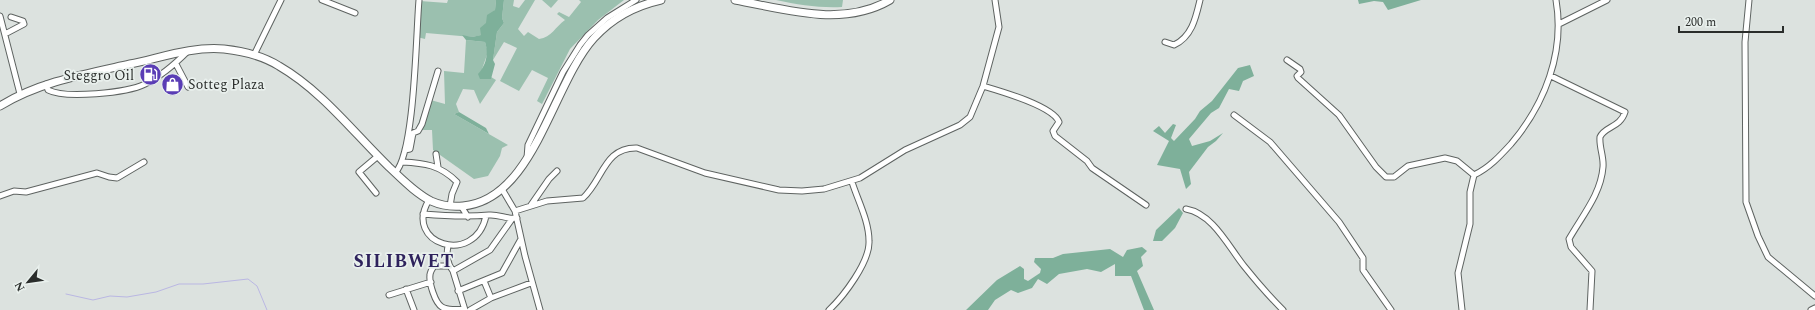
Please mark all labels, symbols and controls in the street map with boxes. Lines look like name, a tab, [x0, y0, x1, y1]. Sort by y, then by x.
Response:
scale bar	[1679, 8, 1783, 34]
text: 200 m	[1685, 13, 1716, 32]
fuel station icon: Steggro Oil	[137, 62, 163, 88]
place label: Steggro Oil	[63, 65, 134, 86]
shop icon: Sotteg Plaza	[159, 71, 185, 97]
place label: Sotteg Plaza	[188, 74, 265, 95]
district label: SILIBWET	[354, 248, 454, 275]
north arrow	[8, 262, 48, 302]
text: N	[10, 279, 29, 295]

